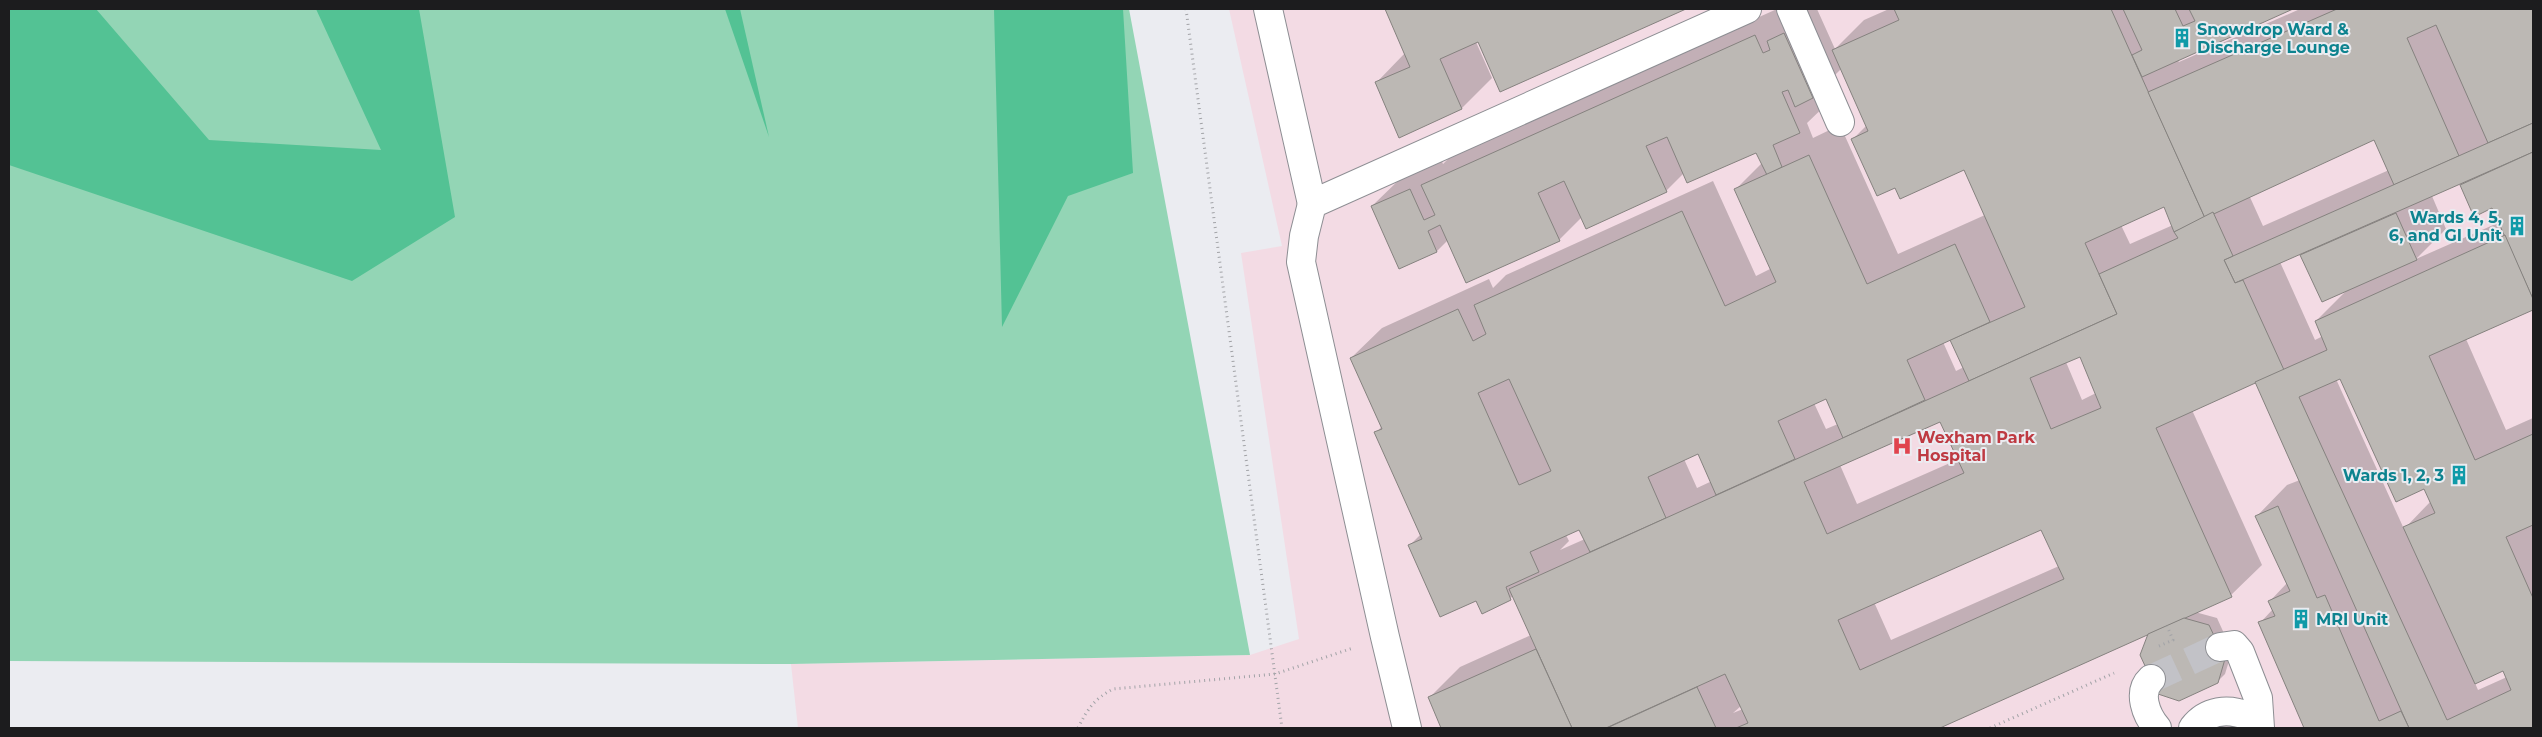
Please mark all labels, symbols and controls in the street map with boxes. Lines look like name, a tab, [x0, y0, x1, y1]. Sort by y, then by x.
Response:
place label: Snowdrop Ward & Discharge Lounge	[2197, 20, 2350, 57]
building icon: Snowdrop Ward & Discharge Lounge	[2171, 27, 2193, 49]
place label: Wards 4, 5, 6, and GI Unit	[2389, 208, 2502, 245]
building icon: Wards 4, 5, 6, and GI Unit	[2506, 215, 2528, 237]
place label: Wexham Park Hospital	[1917, 428, 2036, 465]
hospital icon: Wexham Park Hospital	[1891, 435, 1913, 457]
building icon: Wards 1, 2, 3	[2448, 464, 2470, 486]
place label: Wards 1, 2, 3	[2343, 466, 2444, 485]
building icon: MRI Unit	[2290, 608, 2312, 630]
place label: MRI Unit	[2316, 610, 2388, 629]

